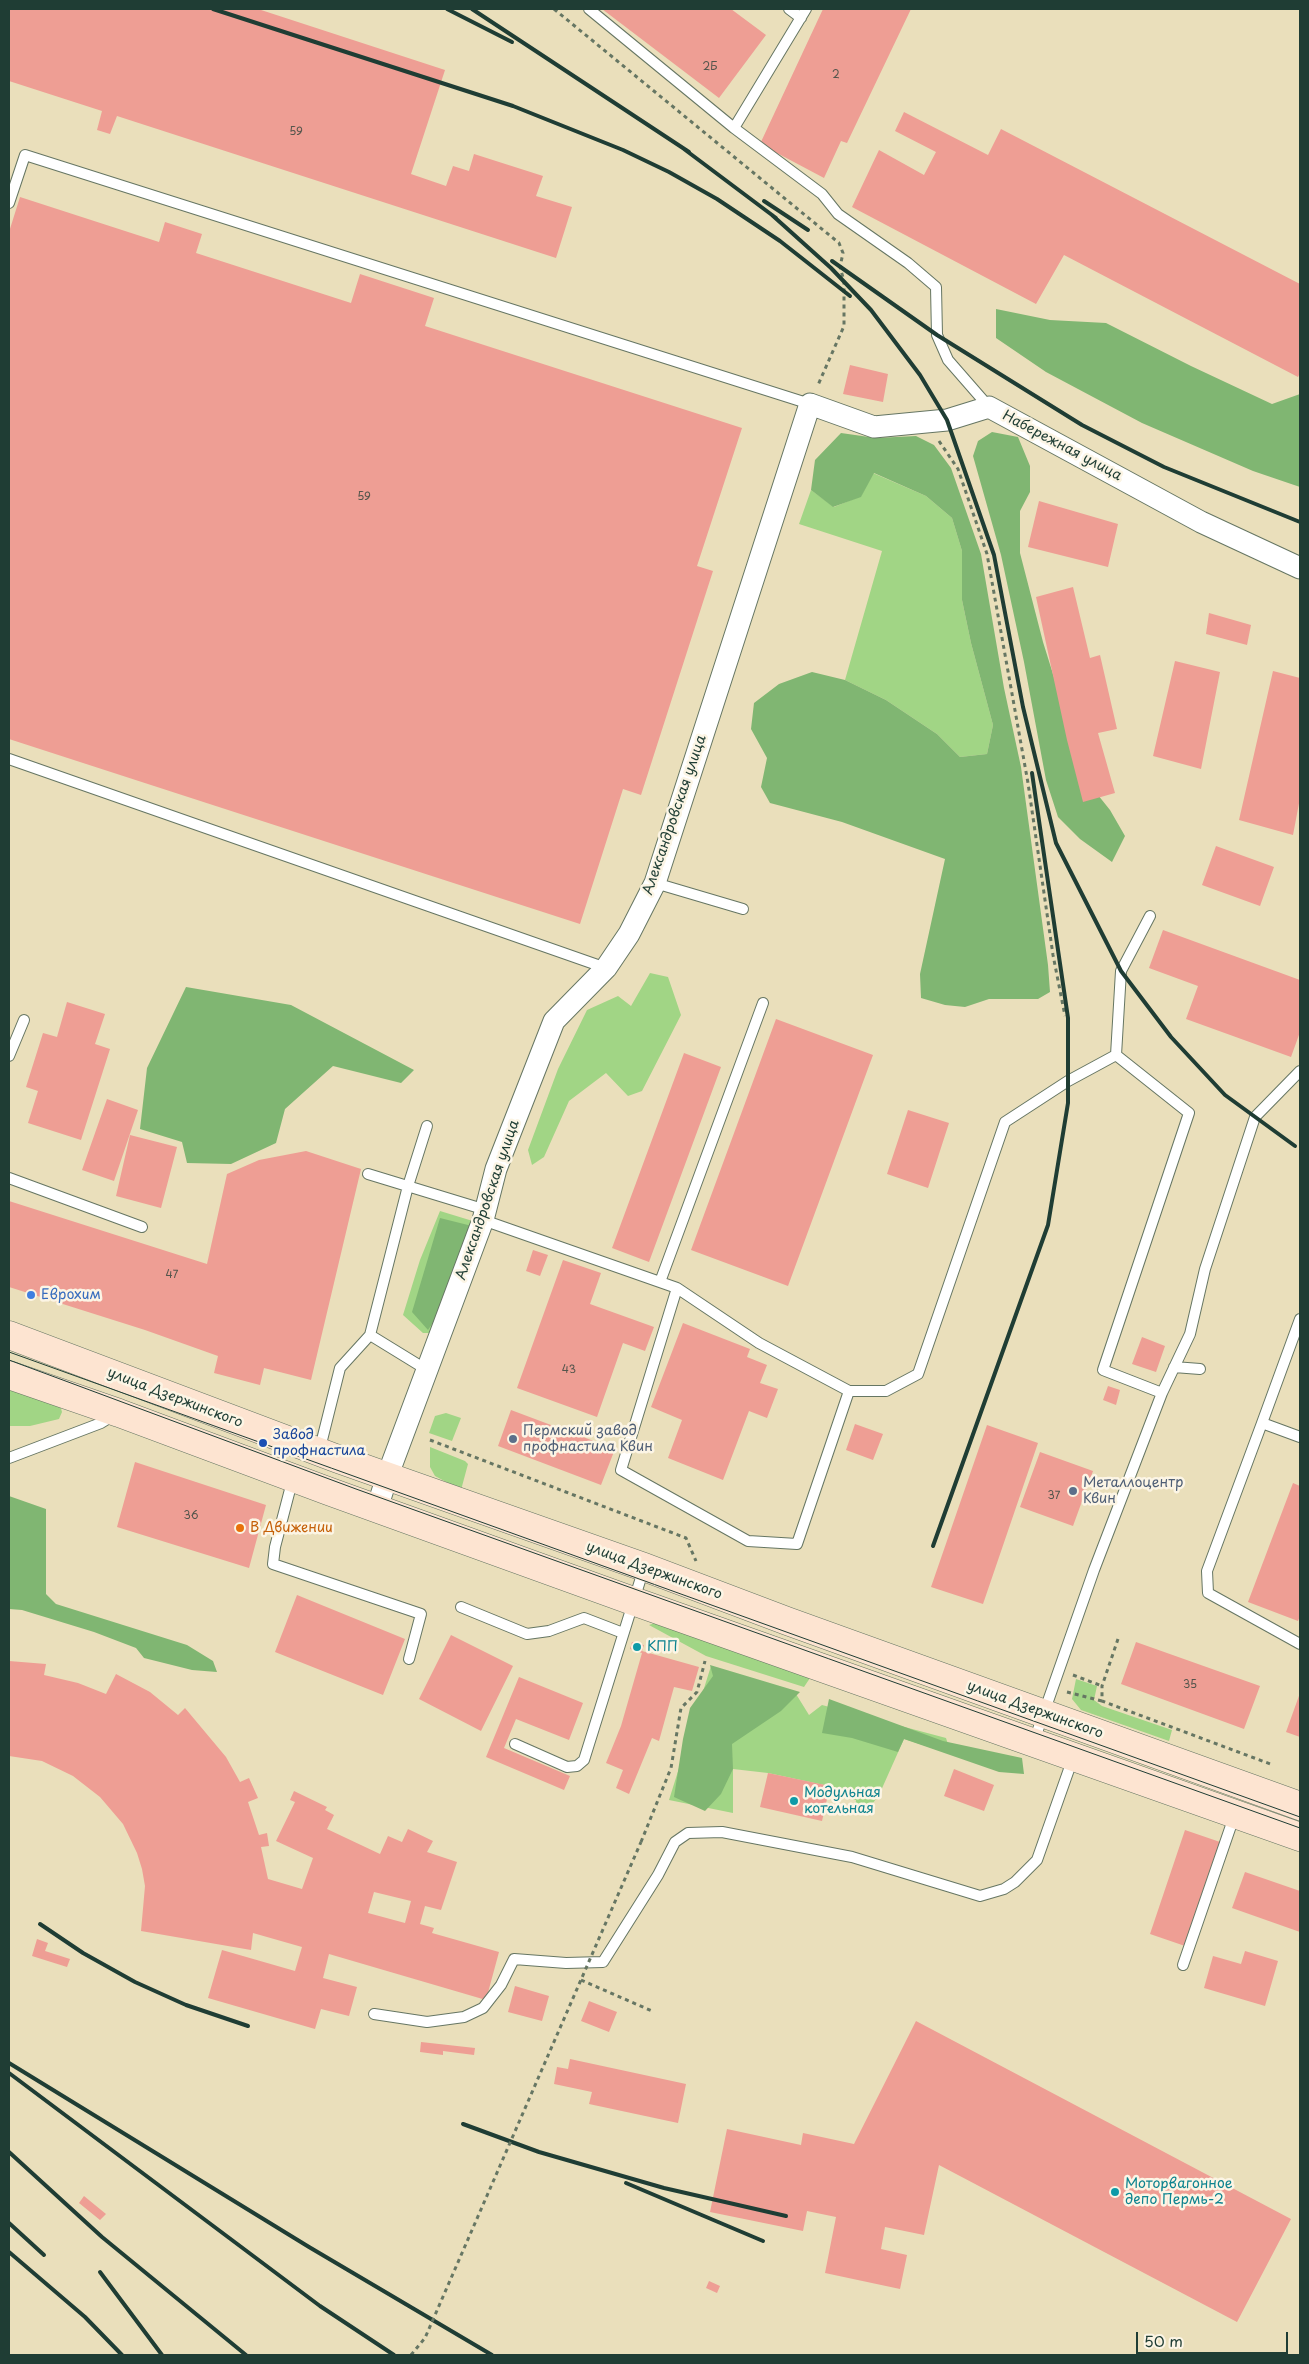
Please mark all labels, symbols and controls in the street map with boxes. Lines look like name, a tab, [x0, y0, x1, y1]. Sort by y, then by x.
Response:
house number: 2Б	[703, 60, 717, 74]
house number: 2	[832, 68, 840, 82]
house number: 59	[289, 125, 303, 139]
street label: Набережная улица	[999, 407, 1125, 485]
house number: 59	[357, 490, 371, 504]
street label: Александровская улица	[640, 733, 710, 897]
street label: Александровская улица	[453, 1118, 523, 1282]
house number: 47	[166, 1268, 178, 1282]
place label: Еврохим	[41, 1287, 101, 1303]
marker: Еврохим	[25, 1289, 37, 1301]
house number: 43	[562, 1363, 576, 1377]
street label: улица Дзержинского	[105, 1364, 245, 1432]
place label: Пермский завод профнастила Квин	[523, 1423, 653, 1455]
place label: Завод профнастила	[273, 1427, 365, 1460]
marker: Пермский завод профнастила Квин	[507, 1433, 519, 1445]
marker: Завод профнастила	[257, 1437, 269, 1449]
place label: Металлоцентр Квин	[1083, 1475, 1183, 1508]
marker: Металлоцентр Квин	[1067, 1485, 1079, 1497]
house number: 37	[1048, 1489, 1060, 1503]
house number: 36	[184, 1509, 198, 1523]
place label: В Движении	[250, 1520, 333, 1536]
marker: В Движении	[234, 1522, 246, 1534]
street label: улица Дзержинского	[584, 1539, 724, 1603]
place label: КПП	[647, 1639, 678, 1655]
marker: КПП	[631, 1641, 643, 1653]
street label: улица Дзержинского	[965, 1678, 1105, 1742]
house number: 35	[1183, 1678, 1197, 1692]
place label: Модульная котельная	[804, 1785, 881, 1818]
marker: Модульная котельная	[788, 1795, 800, 1807]
place label: Моторвагонное депо Пермь-2	[1125, 2176, 1233, 2208]
marker: Моторвагонное депо Пермь-2	[1109, 2186, 1121, 2198]
scale bar	[1139, 2322, 1292, 2354]
text: 50 m	[1144, 2329, 1183, 2352]

